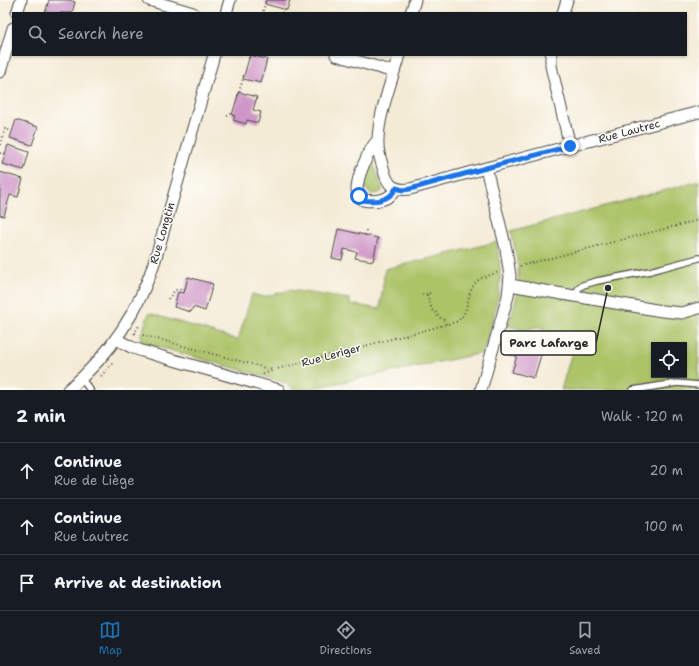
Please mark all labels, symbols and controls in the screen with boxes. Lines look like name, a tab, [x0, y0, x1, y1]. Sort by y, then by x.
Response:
search box	[12, 12, 687, 56]
icon: search	[26, 23, 48, 45]
text: Search here	[58, 24, 144, 44]
street label: Rue Lautrec	[597, 116, 662, 147]
route end	[561, 137, 579, 155]
route start	[350, 187, 368, 205]
street label: Rue Longtin	[147, 200, 179, 266]
callout: Parc Lafarge	[501, 331, 596, 355]
text: Parc Lafarge	[509, 335, 589, 351]
street label: Rue Leriger	[300, 340, 363, 371]
map controls	[651, 342, 687, 378]
button: locate	[651, 342, 687, 378]
text: 2 min	[16, 405, 66, 427]
text: Walk · 120 m	[601, 408, 683, 425]
text: Continue	[54, 452, 122, 472]
icon: ahead	[16, 460, 38, 482]
text: 20 m	[650, 462, 683, 479]
text: Rue de Liège	[54, 472, 135, 489]
text: Continue	[54, 508, 122, 528]
icon: ahead	[16, 516, 38, 538]
text: 100 m	[644, 518, 683, 535]
text: Rue Lautrec	[54, 528, 129, 545]
icon: arrive	[16, 572, 38, 594]
text: Arrive at destination	[54, 573, 222, 593]
tab: Map	[99, 619, 122, 658]
tab: Directions	[319, 619, 372, 658]
tab: Saved	[569, 619, 600, 658]

